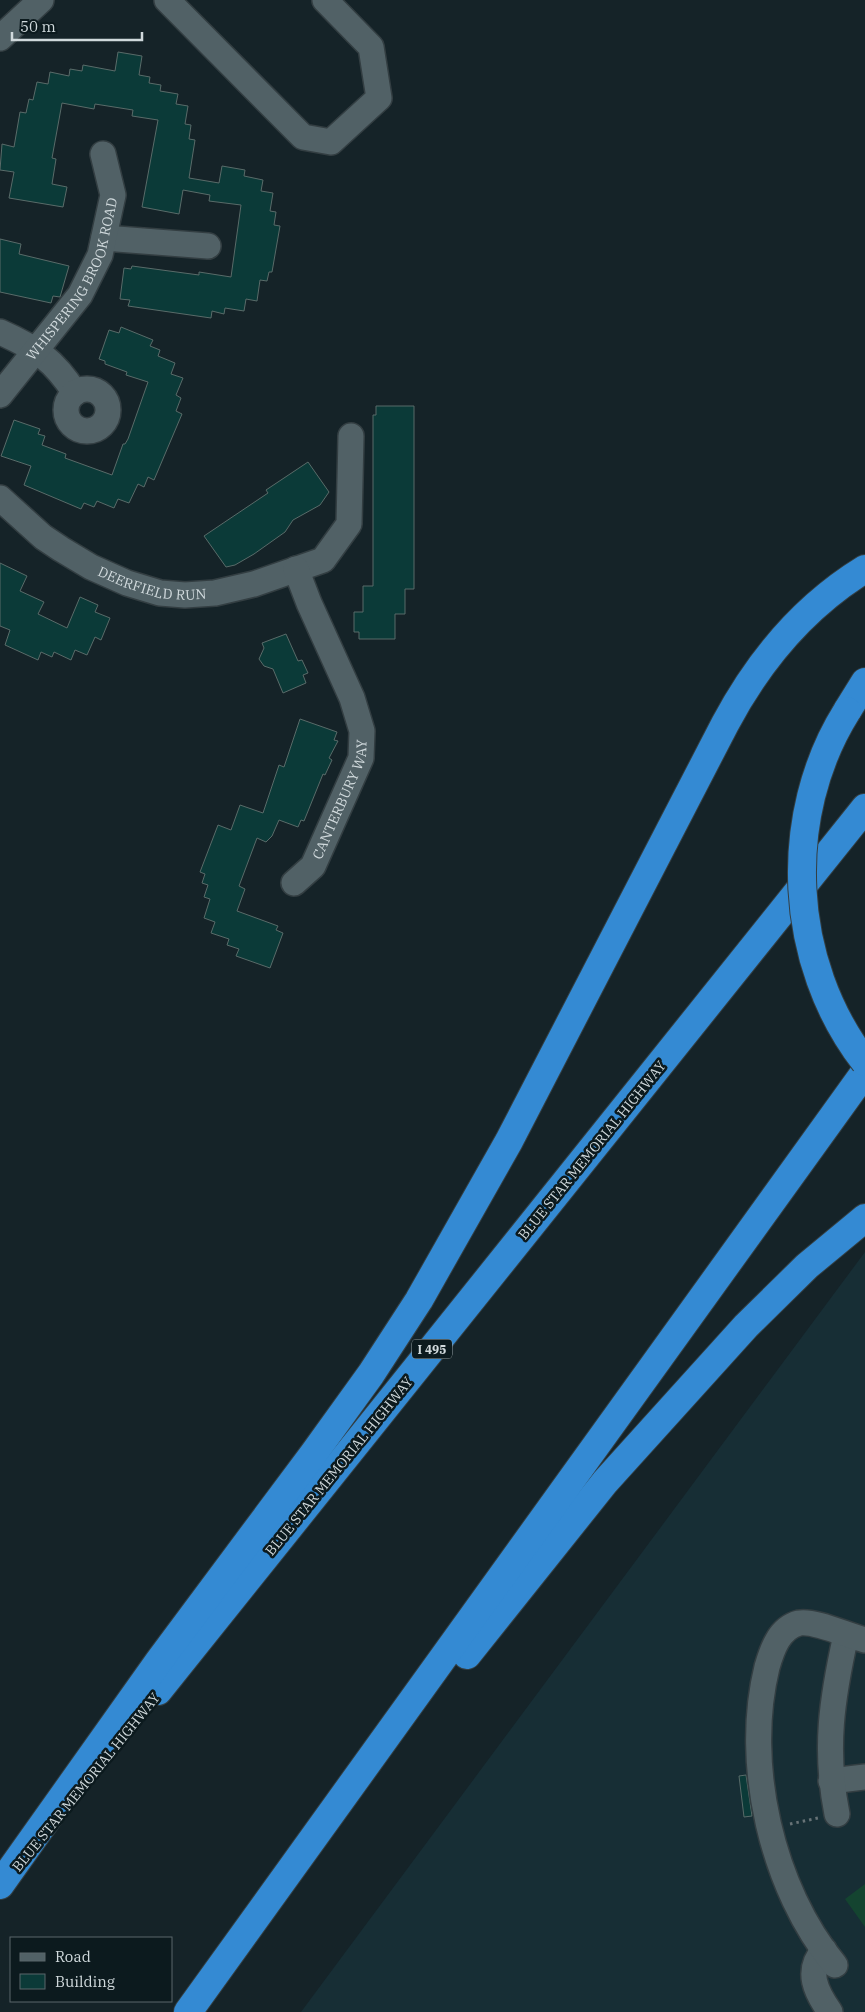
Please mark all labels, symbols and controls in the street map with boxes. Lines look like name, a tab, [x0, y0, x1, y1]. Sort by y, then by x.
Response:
scale bar	[12, 10, 142, 42]
text: 50 m	[20, 17, 56, 36]
street label: WHISPERING BROOK ROAD	[22, 196, 121, 364]
street label: DEERFIELD RUN	[95, 562, 207, 604]
street label: CANTERBURY WAY	[308, 739, 371, 862]
street label: BLUE STAR MEMORIAL HIGHWAY	[514, 1057, 670, 1243]
road number: I 495	[412, 1340, 452, 1358]
street label: BLUE STAR MEMORIAL HIGHWAY	[261, 1373, 417, 1559]
street label: BLUE STAR MEMORIAL HIGHWAY	[8, 1689, 164, 1875]
legend	[10, 1937, 172, 2002]
text: Road	[55, 1947, 91, 1966]
text: Building	[55, 1972, 115, 1991]

